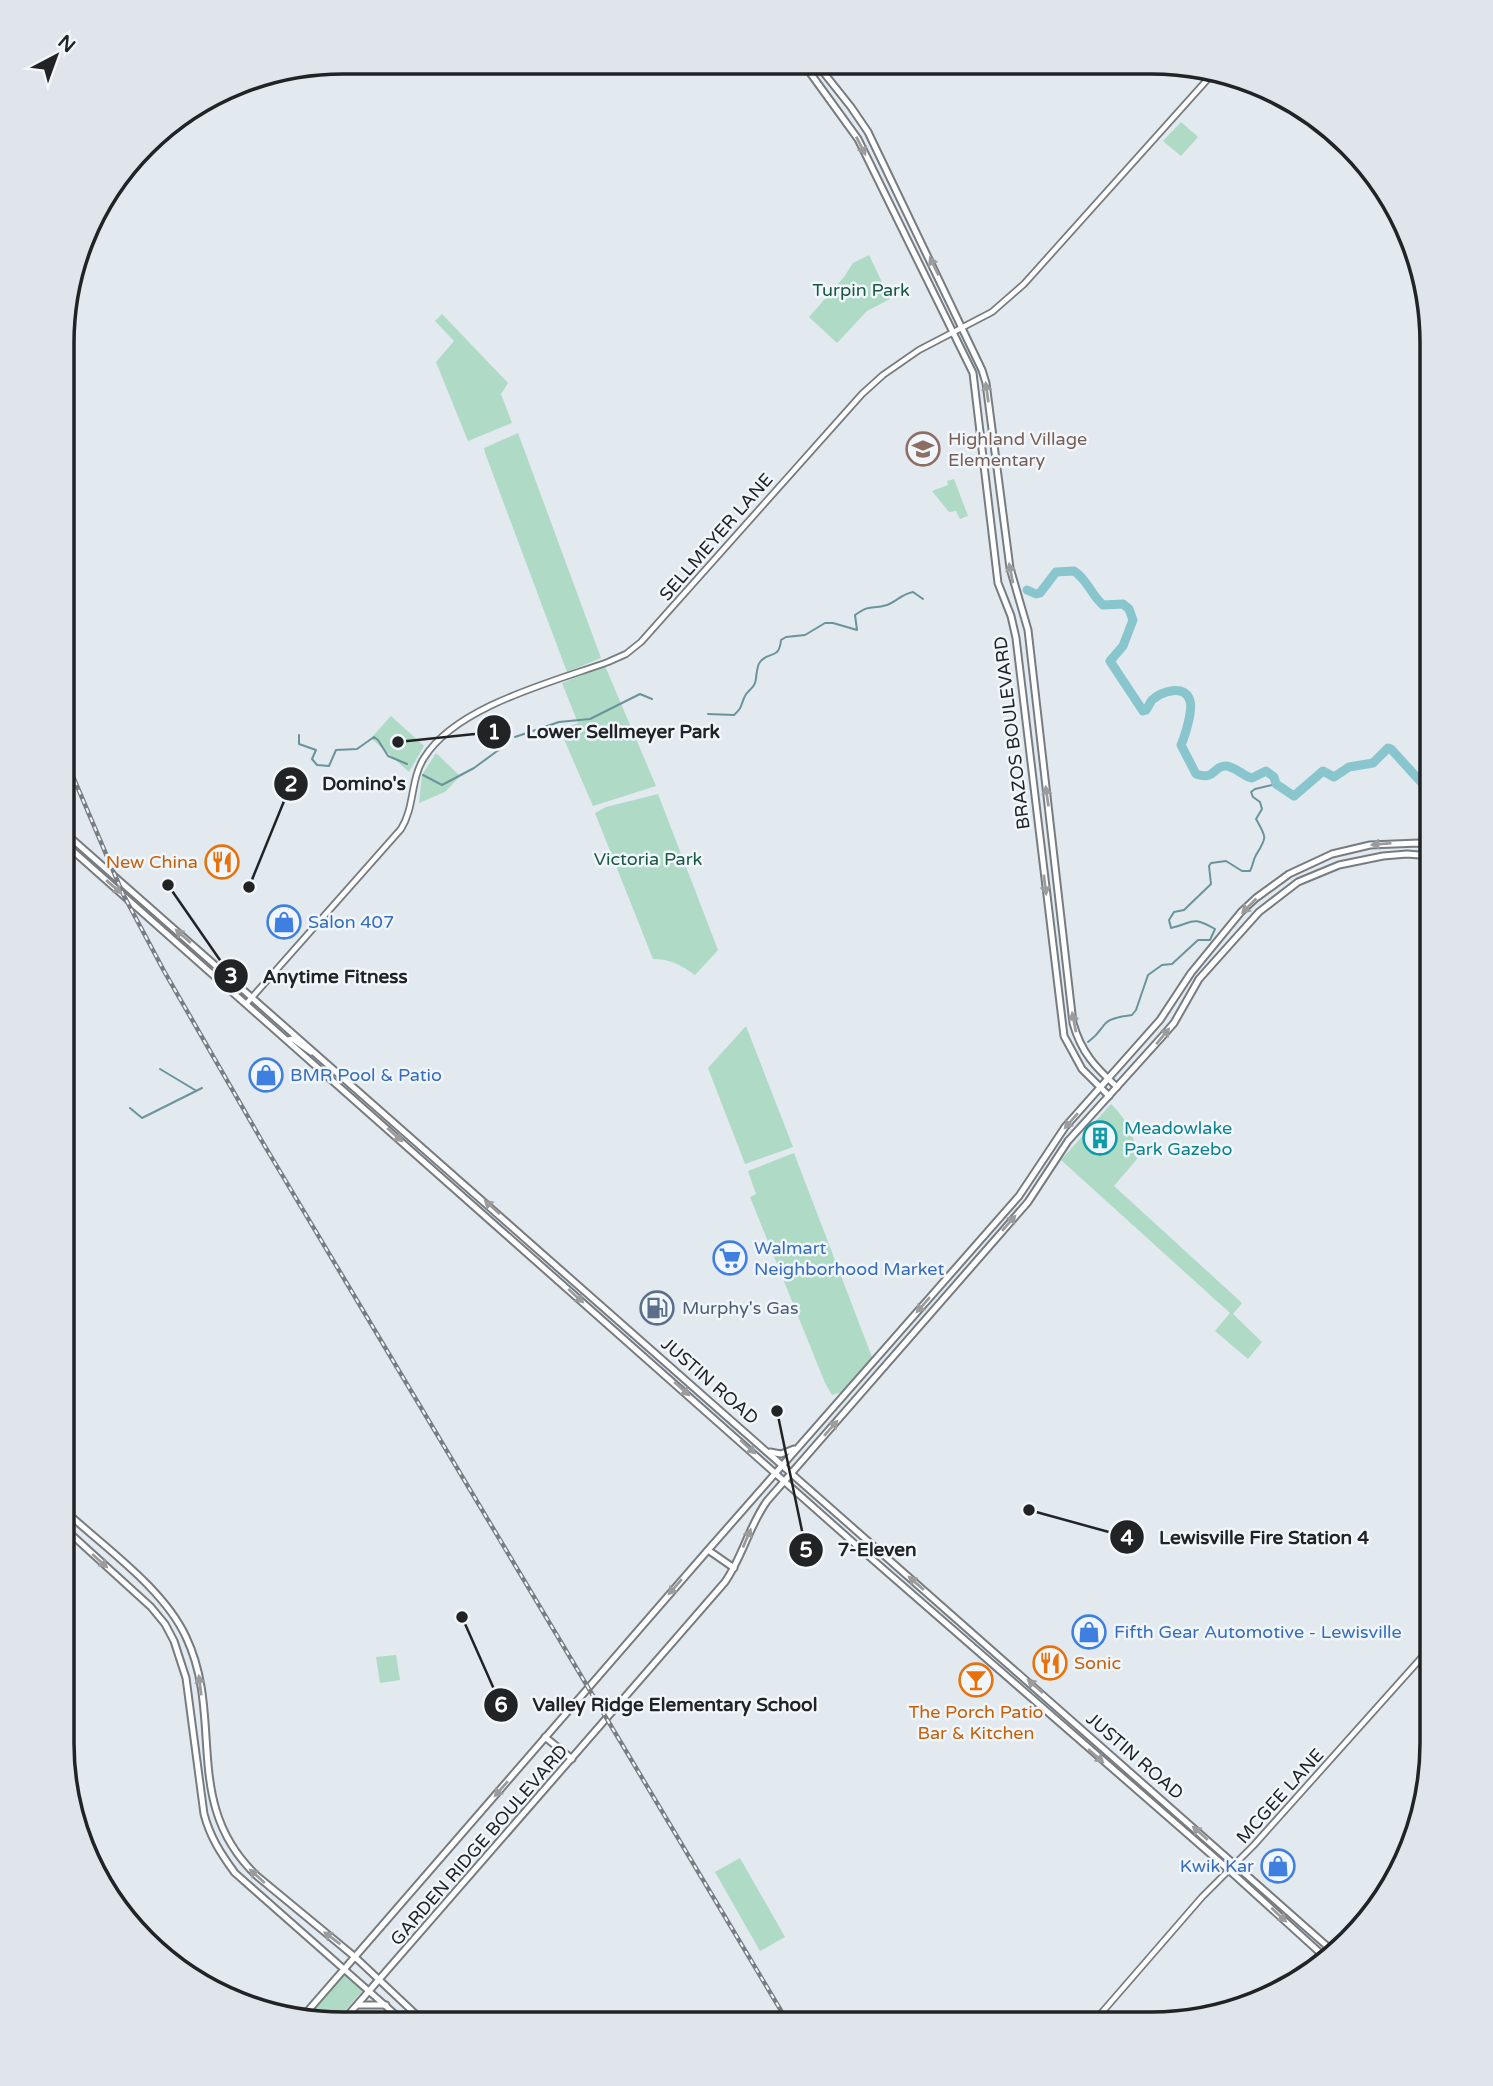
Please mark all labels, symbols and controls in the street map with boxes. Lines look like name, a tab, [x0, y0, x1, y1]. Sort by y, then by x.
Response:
north arrow	[21, 21, 91, 91]
text: N	[54, 31, 79, 57]
one-way arrow	[855, 136, 866, 156]
one-way arrow	[928, 256, 939, 276]
park label: Turpin Park	[812, 279, 910, 301]
one-way arrow	[981, 381, 992, 403]
place label: Highland Village Elementary	[948, 428, 1087, 471]
school or university icon: Highland Village Elementary	[904, 430, 942, 468]
street label: SELLMEYER LANE	[655, 469, 777, 605]
one-way arrow	[1006, 562, 1017, 584]
street label: BRAZOS BOULEVARD	[989, 635, 1035, 831]
callout: Lower Sellmeyer Park	[477, 712, 734, 752]
text: 1	[487, 720, 501, 745]
text: Lower Sellmeyer Park	[526, 721, 721, 744]
callout: Domino's	[274, 764, 420, 804]
text: 2	[284, 772, 298, 797]
text: Domino's	[322, 773, 406, 795]
one-way arrow	[1042, 785, 1053, 807]
one-way arrow	[1370, 839, 1392, 850]
restaurant icon: New China	[203, 843, 241, 881]
park label: Victoria Park	[594, 848, 703, 870]
place label: New China	[106, 851, 198, 873]
one-way arrow	[1039, 874, 1050, 896]
one-way arrow	[106, 879, 123, 894]
one-way arrow	[1240, 897, 1257, 914]
shop icon: Salon 407	[265, 903, 303, 941]
place label: Salon 407	[308, 911, 394, 933]
one-way arrow	[174, 928, 192, 944]
callout: Anytime Fitness	[213, 956, 421, 996]
text: 3	[224, 964, 238, 989]
text: Anytime Fitness	[262, 966, 408, 989]
one-way arrow	[1068, 1011, 1079, 1033]
one-way arrow	[1155, 1027, 1171, 1045]
shop icon: BMR Pool & Patio	[247, 1056, 285, 1094]
place label: BMR Pool & Patio	[290, 1064, 442, 1086]
one-way arrow	[1063, 1112, 1079, 1129]
place label: Meadowlake Park Gazebo	[1124, 1117, 1232, 1160]
building icon: Meadowlake Park Gazebo	[1081, 1119, 1119, 1157]
one-way arrow	[386, 1127, 404, 1143]
one-way arrow	[484, 1200, 501, 1216]
one-way arrow	[1001, 1215, 1016, 1232]
place label: Walmart Neighborhood Market	[754, 1237, 945, 1280]
supermarket icon: Walmart Neighborhood Market	[711, 1239, 749, 1277]
one-way arrow	[567, 1288, 585, 1304]
fuel station icon: Murphy's Gas	[638, 1289, 676, 1327]
one-way arrow	[915, 1296, 931, 1314]
place label: Murphy's Gas	[682, 1297, 799, 1319]
street label: JUSTIN ROAD	[657, 1333, 763, 1429]
one-way arrow	[674, 1381, 691, 1396]
one-way arrow	[823, 1419, 838, 1436]
one-way arrow	[739, 1439, 757, 1455]
callout: Lewisville Fire Station 4	[1110, 1517, 1383, 1557]
text: 4	[1120, 1526, 1134, 1551]
text: Lewisville Fire Station 4	[1159, 1527, 1369, 1549]
one-way arrow	[741, 1528, 753, 1548]
callout: 7-Eleven	[788, 1530, 930, 1570]
text: 5	[799, 1538, 813, 1563]
text: 7-Eleven	[837, 1539, 917, 1561]
one-way arrow	[91, 1553, 109, 1569]
one-way arrow	[907, 1575, 925, 1591]
one-way arrow	[668, 1579, 683, 1596]
shop icon: Fifth Gear Automotive - Lewisville	[1070, 1613, 1108, 1651]
place label: Fifth Gear Automotive - Lewisville	[1114, 1621, 1402, 1643]
restaurant icon: Sonic	[1031, 1644, 1069, 1682]
place label: Sonic	[1074, 1652, 1121, 1674]
bar icon: The Porch Patio Bar & Kitchen	[957, 1661, 995, 1699]
one-way arrow	[194, 1674, 205, 1696]
one-way arrow	[1026, 1679, 1043, 1694]
callout: Valley Ridge Elementary School	[483, 1685, 831, 1725]
text: 6	[494, 1693, 508, 1718]
text: Valley Ridge Elementary School	[533, 1694, 817, 1717]
place label: The Porch Patio Bar & Kitchen	[908, 1701, 1044, 1744]
street label: JUSTIN ROAD	[1082, 1708, 1188, 1804]
street label: GARDEN RIDGE BOULEVARD	[386, 1740, 572, 1950]
street label: MCGEE LANE	[1232, 1744, 1328, 1848]
one-way arrow	[1088, 1748, 1105, 1763]
one-way arrow	[494, 1780, 509, 1797]
one-way arrow	[1191, 1825, 1209, 1841]
shop icon: Kwik Kar	[1259, 1847, 1297, 1885]
place label: Kwik Kar	[1180, 1855, 1254, 1877]
one-way arrow	[249, 1868, 266, 1884]
one-way arrow	[1270, 1907, 1288, 1923]
one-way arrow	[323, 1931, 342, 1945]

